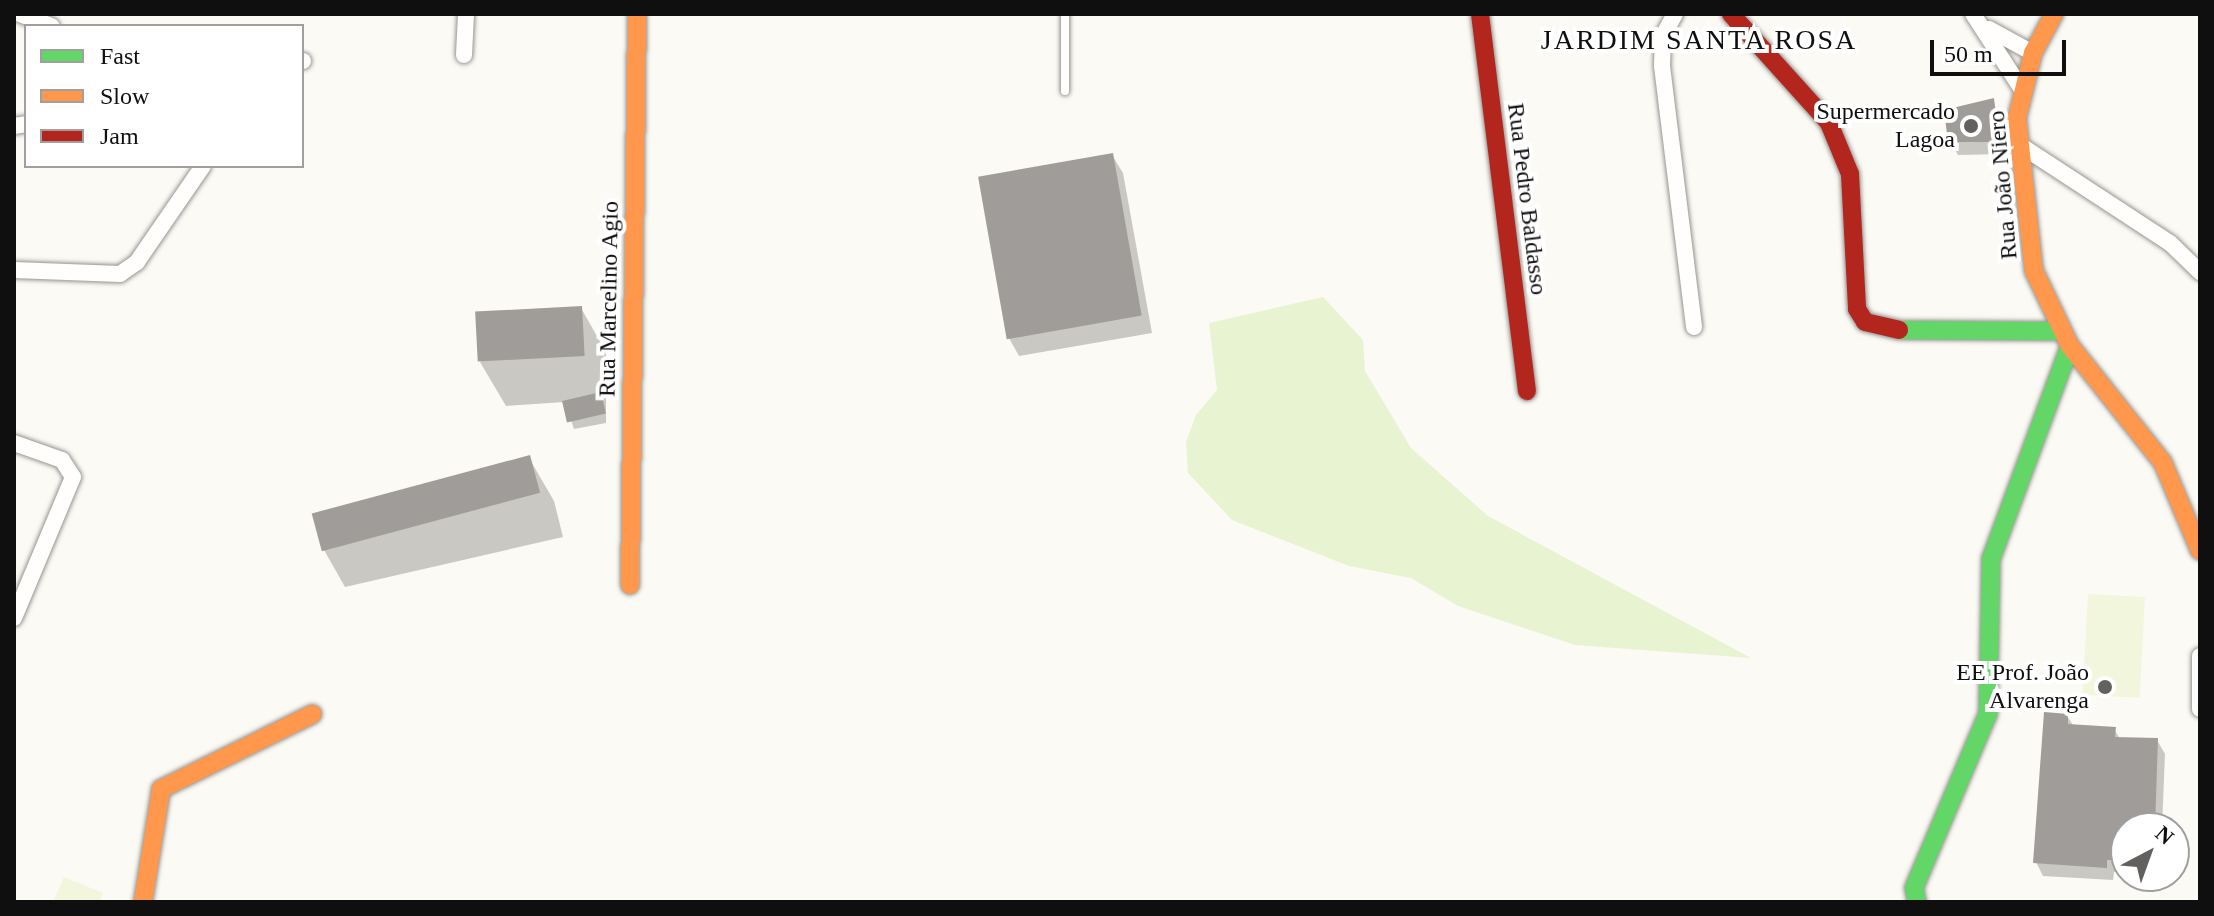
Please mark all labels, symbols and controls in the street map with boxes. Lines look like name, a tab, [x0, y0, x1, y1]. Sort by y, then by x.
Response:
district label: JARDIM SANTA ROSA	[1540, 23, 1858, 57]
legend	[24, 24, 304, 168]
scale bar	[1934, 24, 2070, 74]
text: 50 m	[1944, 41, 1993, 67]
text: Fast	[100, 43, 140, 69]
text: Slow	[100, 83, 149, 109]
place label: Supermercado Lagoa	[1816, 98, 1955, 154]
street label: Rua Pedro Baldasso	[1501, 101, 1553, 297]
street label: Rua João Niero	[1982, 109, 2024, 261]
marker: Supermercado Lagoa	[1962, 117, 1980, 135]
text: Jam	[100, 123, 139, 149]
street label: Rua Marcelino Agio	[593, 200, 625, 398]
place label: EE Prof. João Alvarenga	[1956, 659, 2089, 715]
marker: EE Prof. João Alvarenga	[2096, 678, 2114, 696]
north arrow	[2110, 812, 2190, 892]
text: N	[2151, 820, 2179, 850]

